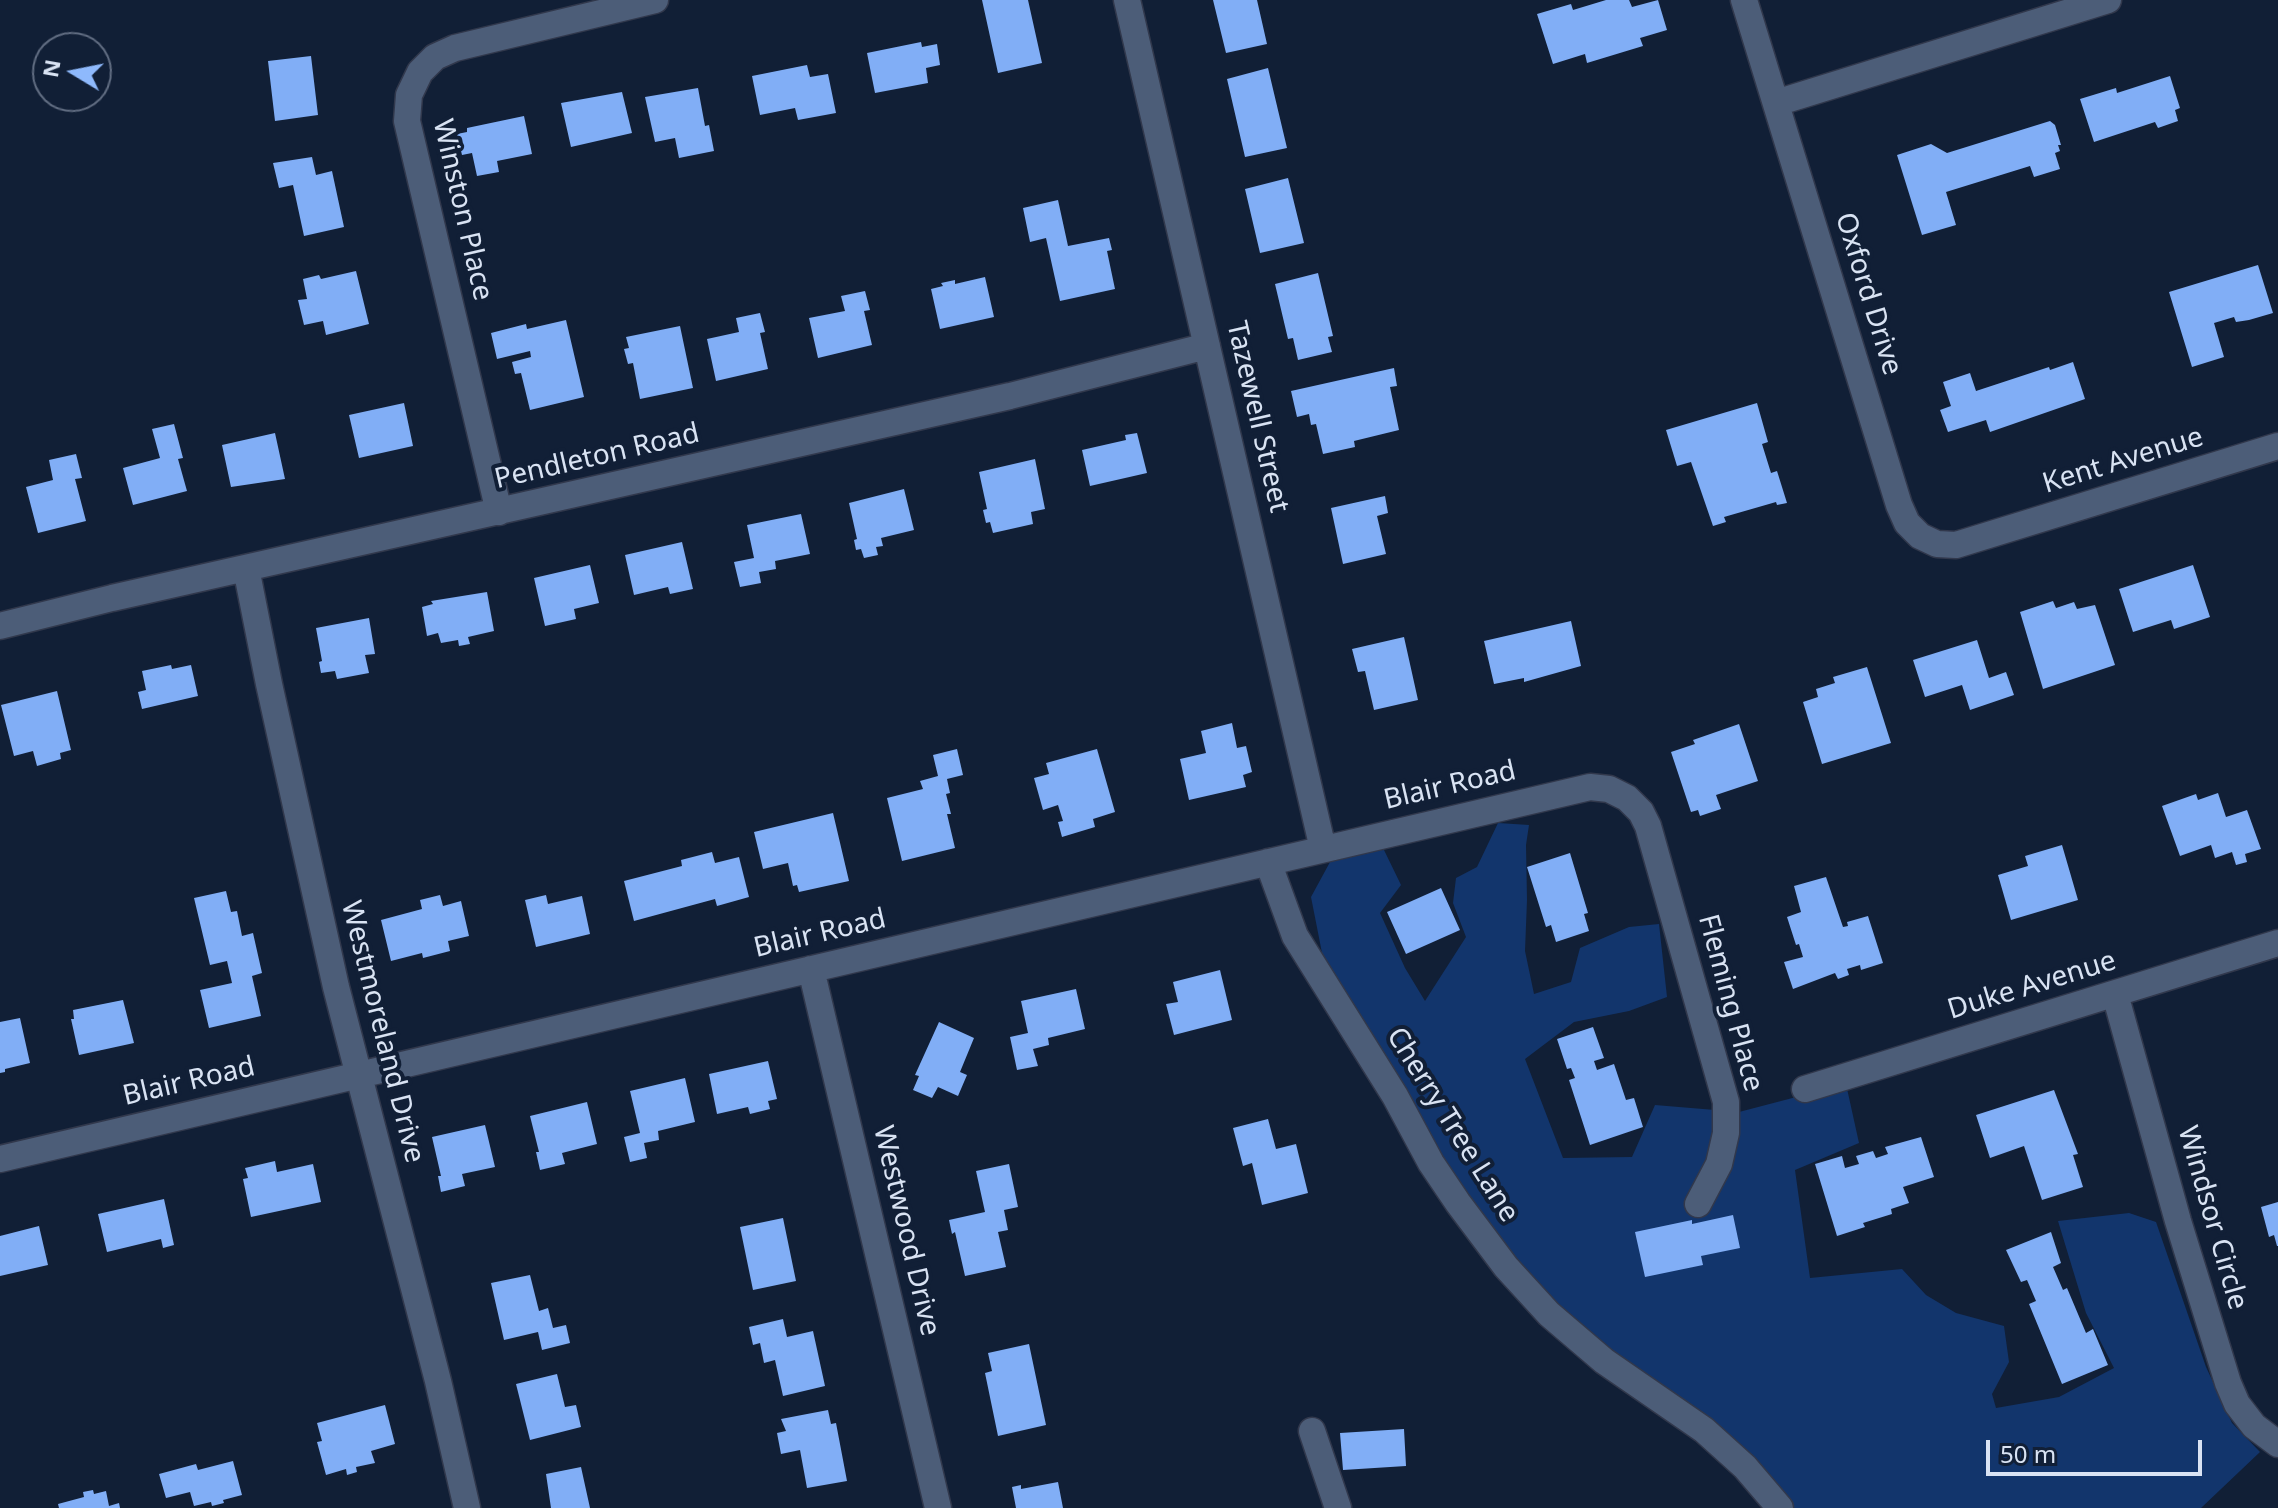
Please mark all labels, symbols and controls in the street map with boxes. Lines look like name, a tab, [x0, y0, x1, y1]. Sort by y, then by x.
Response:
north arrow	[32, 32, 112, 112]
text: N	[34, 57, 67, 80]
street label: Winston Place	[425, 116, 499, 304]
street label: Oxford Drive	[1827, 209, 1909, 379]
street label: Tazewell Street	[1219, 318, 1295, 516]
street label: Pendleton Road	[491, 417, 703, 497]
street label: Kent Avenue	[2039, 421, 2207, 501]
street label: Blair Road	[1381, 755, 1519, 817]
street label: Westmoreland Drive	[333, 898, 431, 1166]
street label: Blair Road	[751, 903, 889, 965]
street label: Fleming Place	[1690, 911, 1770, 1095]
street label: Duke Avenue	[1944, 944, 2120, 1028]
street label: Cherry Tree Lane	[1379, 1022, 1525, 1228]
street label: Blair Road	[120, 1051, 258, 1113]
street label: Windsor Circle	[2170, 1122, 2254, 1314]
street label: Westwood Drive	[866, 1123, 946, 1339]
scale bar	[1990, 1424, 2206, 1474]
text: 50 m	[2000, 1437, 2056, 1470]

